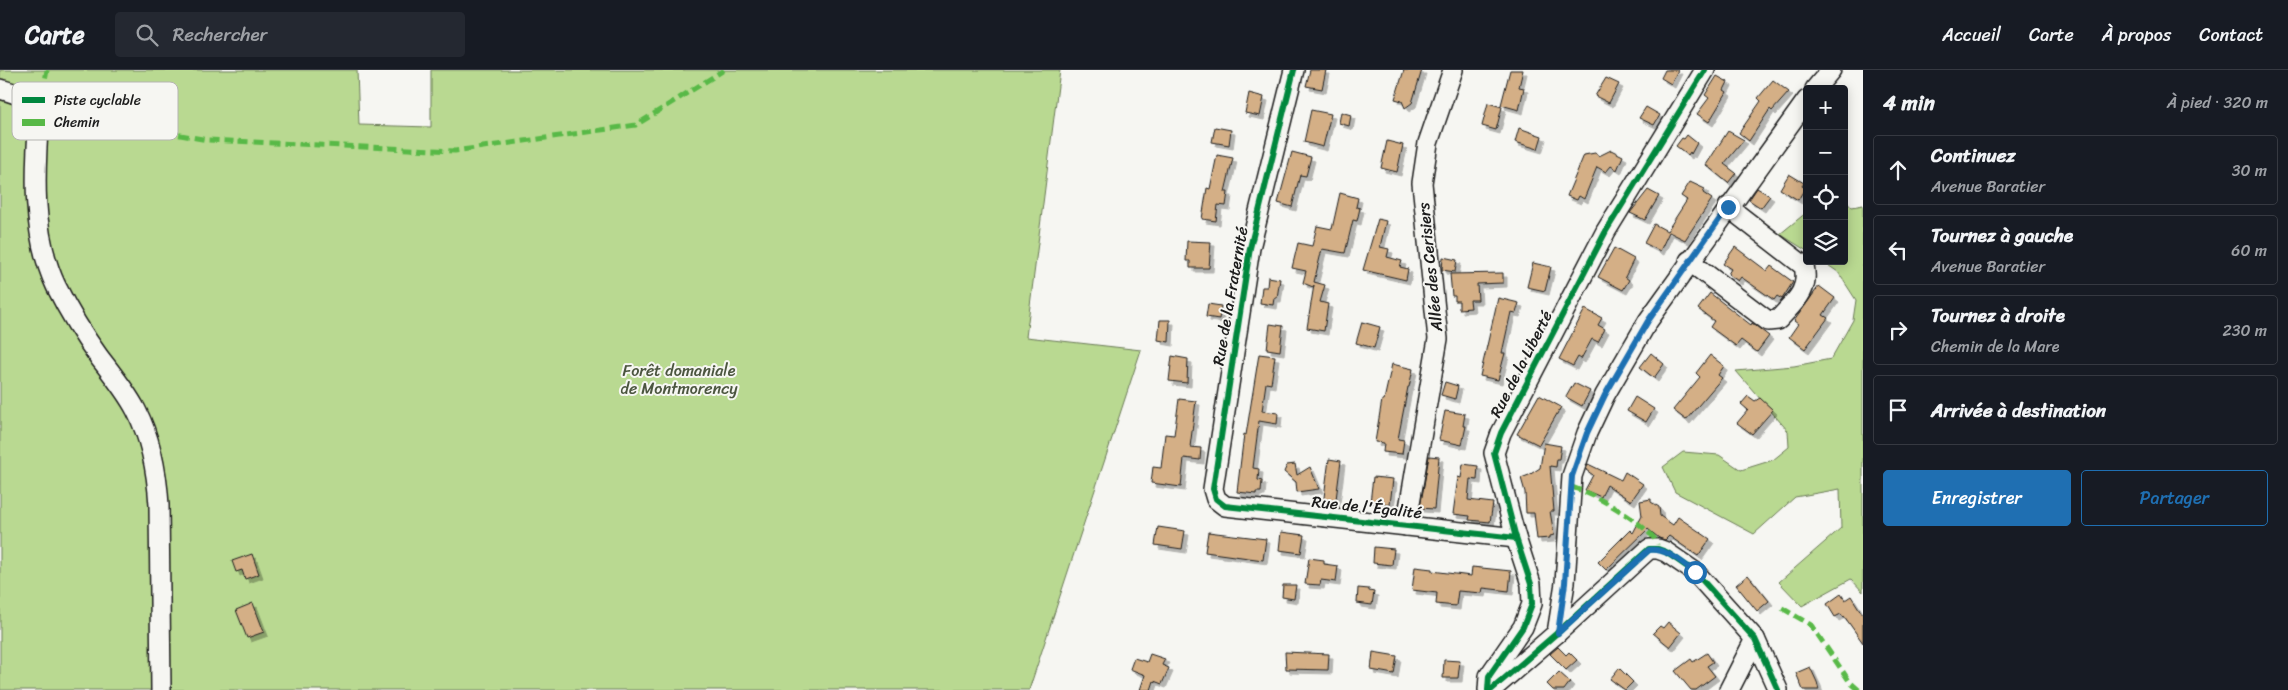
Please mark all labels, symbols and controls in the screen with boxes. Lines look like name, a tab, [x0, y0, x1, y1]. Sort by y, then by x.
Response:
search box	[115, 12, 465, 57]
text: Carte	[25, 14, 85, 56]
text: Rechercher	[173, 18, 267, 51]
text: Accueil	[1942, 19, 2001, 51]
text: Carte	[2029, 19, 2074, 51]
text: À propos	[2102, 19, 2171, 51]
text: Contact	[2199, 19, 2263, 51]
icon: search	[133, 21, 161, 49]
legend	[12, 82, 178, 140]
text: 4 min	[1883, 84, 1935, 122]
map controls	[1803, 85, 1848, 265]
button: +	[1803, 85, 1848, 130]
text: Piste cyclable	[54, 88, 141, 113]
text: À pied · 320 m	[2167, 88, 2268, 117]
text: Chemin	[54, 110, 100, 135]
button: −	[1803, 130, 1848, 175]
text: Continuez	[1931, 139, 2016, 172]
icon: ahead	[1884, 156, 1912, 184]
text: 30 m	[2232, 156, 2267, 185]
text: Avenue Baratier	[1931, 172, 2045, 201]
button: locate	[1803, 175, 1848, 220]
route end	[1717, 196, 1740, 219]
street label: Allée des Cerisiers	[1409, 200, 1451, 334]
text: Tournez à gauche	[1931, 219, 2073, 252]
button: layers	[1803, 220, 1848, 265]
street label: Rue de la Fraternité	[1204, 224, 1256, 368]
icon: left	[1884, 236, 1912, 264]
text: 60 m	[2231, 236, 2267, 265]
text: Avenue Baratier	[1931, 252, 2045, 281]
text: Tournez à droite	[1931, 299, 2065, 332]
street label: Rue de la Liberté	[1481, 305, 1561, 423]
icon: right	[1884, 316, 1912, 344]
text: 230 m	[2222, 316, 2267, 345]
text: Chemin de la Mare	[1931, 332, 2060, 361]
park label: Forêt domaniale de Montmorency	[620, 356, 738, 403]
text: Arrivée à destination	[1931, 394, 2106, 427]
icon: arrive	[1884, 396, 1912, 424]
button: Enregistrer	[1883, 470, 2071, 526]
button: Partager	[2081, 470, 2268, 526]
street label: Rue de l'Égalité	[1310, 487, 1424, 527]
route start	[1684, 561, 1707, 584]

